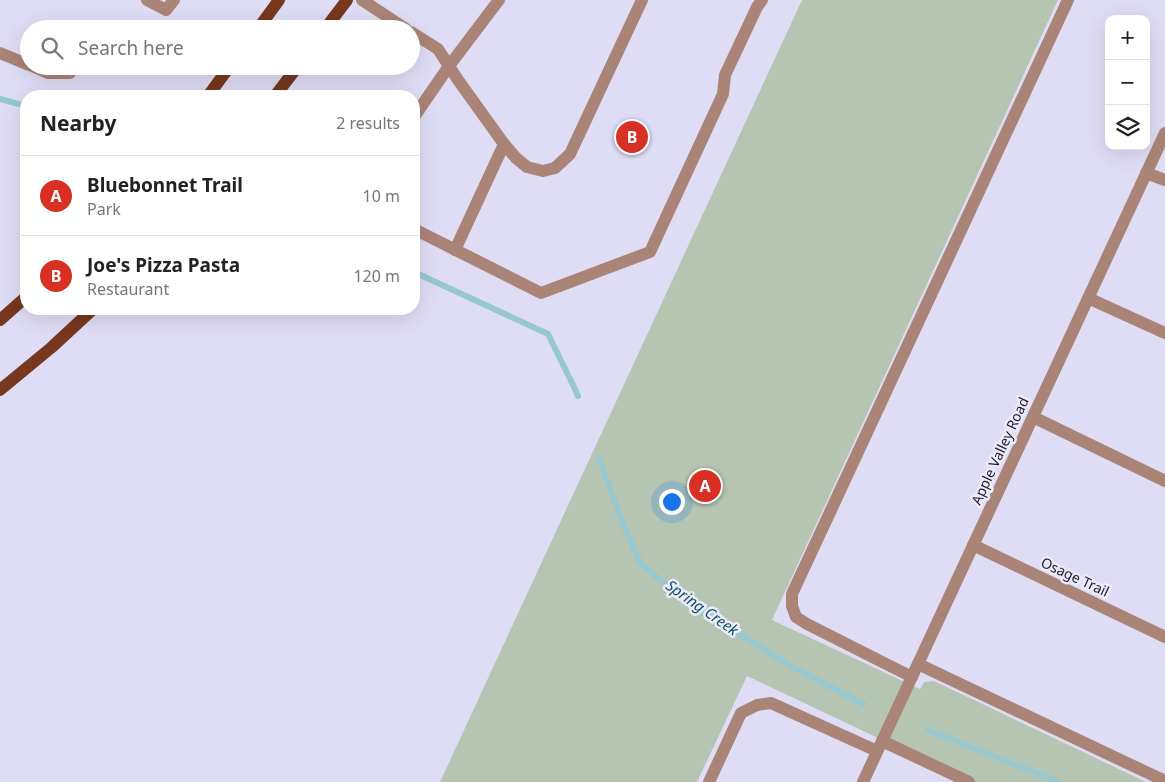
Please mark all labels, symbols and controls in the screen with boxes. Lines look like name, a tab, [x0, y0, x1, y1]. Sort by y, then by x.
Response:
map controls	[1105, 15, 1150, 150]
button: +	[1105, 15, 1150, 60]
search box	[20, 20, 420, 75]
icon: search	[38, 34, 66, 62]
text: Search here	[78, 35, 184, 61]
button: −	[1105, 60, 1150, 105]
button: layers	[1105, 105, 1150, 150]
text: Nearby	[40, 109, 116, 137]
text: 2 results	[336, 112, 400, 134]
pin: B	[616, 118, 648, 156]
text: Bluebonnet Trail	[87, 172, 243, 198]
text: A	[50, 185, 62, 207]
text: 10 m	[363, 185, 400, 207]
text: Park	[87, 198, 121, 220]
text: Joe's Pizza Pasta	[87, 252, 240, 278]
text: B	[51, 265, 61, 287]
text: 120 m	[353, 265, 400, 287]
text: Restaurant	[87, 278, 169, 300]
street label: Apple Valley Road	[966, 394, 1033, 508]
pin: A	[689, 467, 721, 505]
your location	[659, 489, 685, 515]
street label: Osage Trail	[1038, 552, 1112, 601]
water label: Spring Creek	[662, 575, 743, 640]

